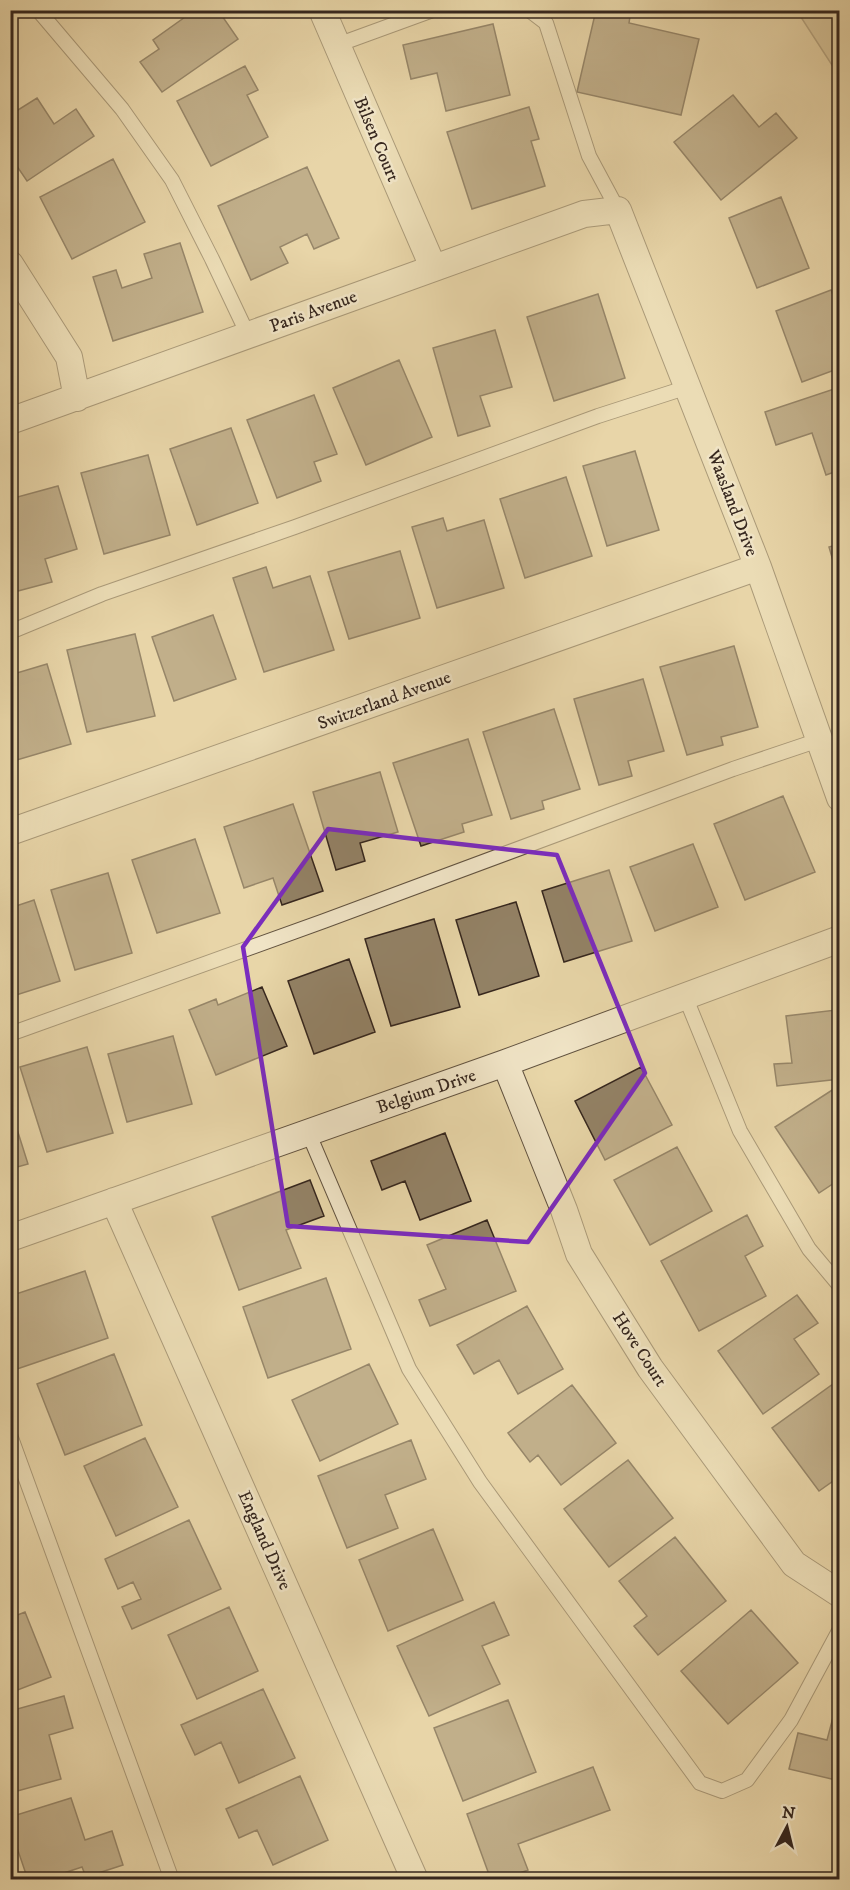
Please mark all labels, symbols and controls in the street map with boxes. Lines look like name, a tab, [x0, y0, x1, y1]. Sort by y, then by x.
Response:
street label: Bilsen Court	[348, 94, 404, 185]
street label: Paris Avenue	[267, 286, 360, 338]
street label: Waasland Drive	[701, 446, 762, 560]
street label: Switzerland Avenue	[315, 667, 454, 735]
street label: Belgium Drive	[374, 1065, 479, 1119]
street label: Hove Court	[607, 1308, 672, 1391]
street label: England Drive	[232, 1487, 296, 1593]
north arrow	[757, 1797, 817, 1857]
text: N	[781, 1802, 796, 1824]

